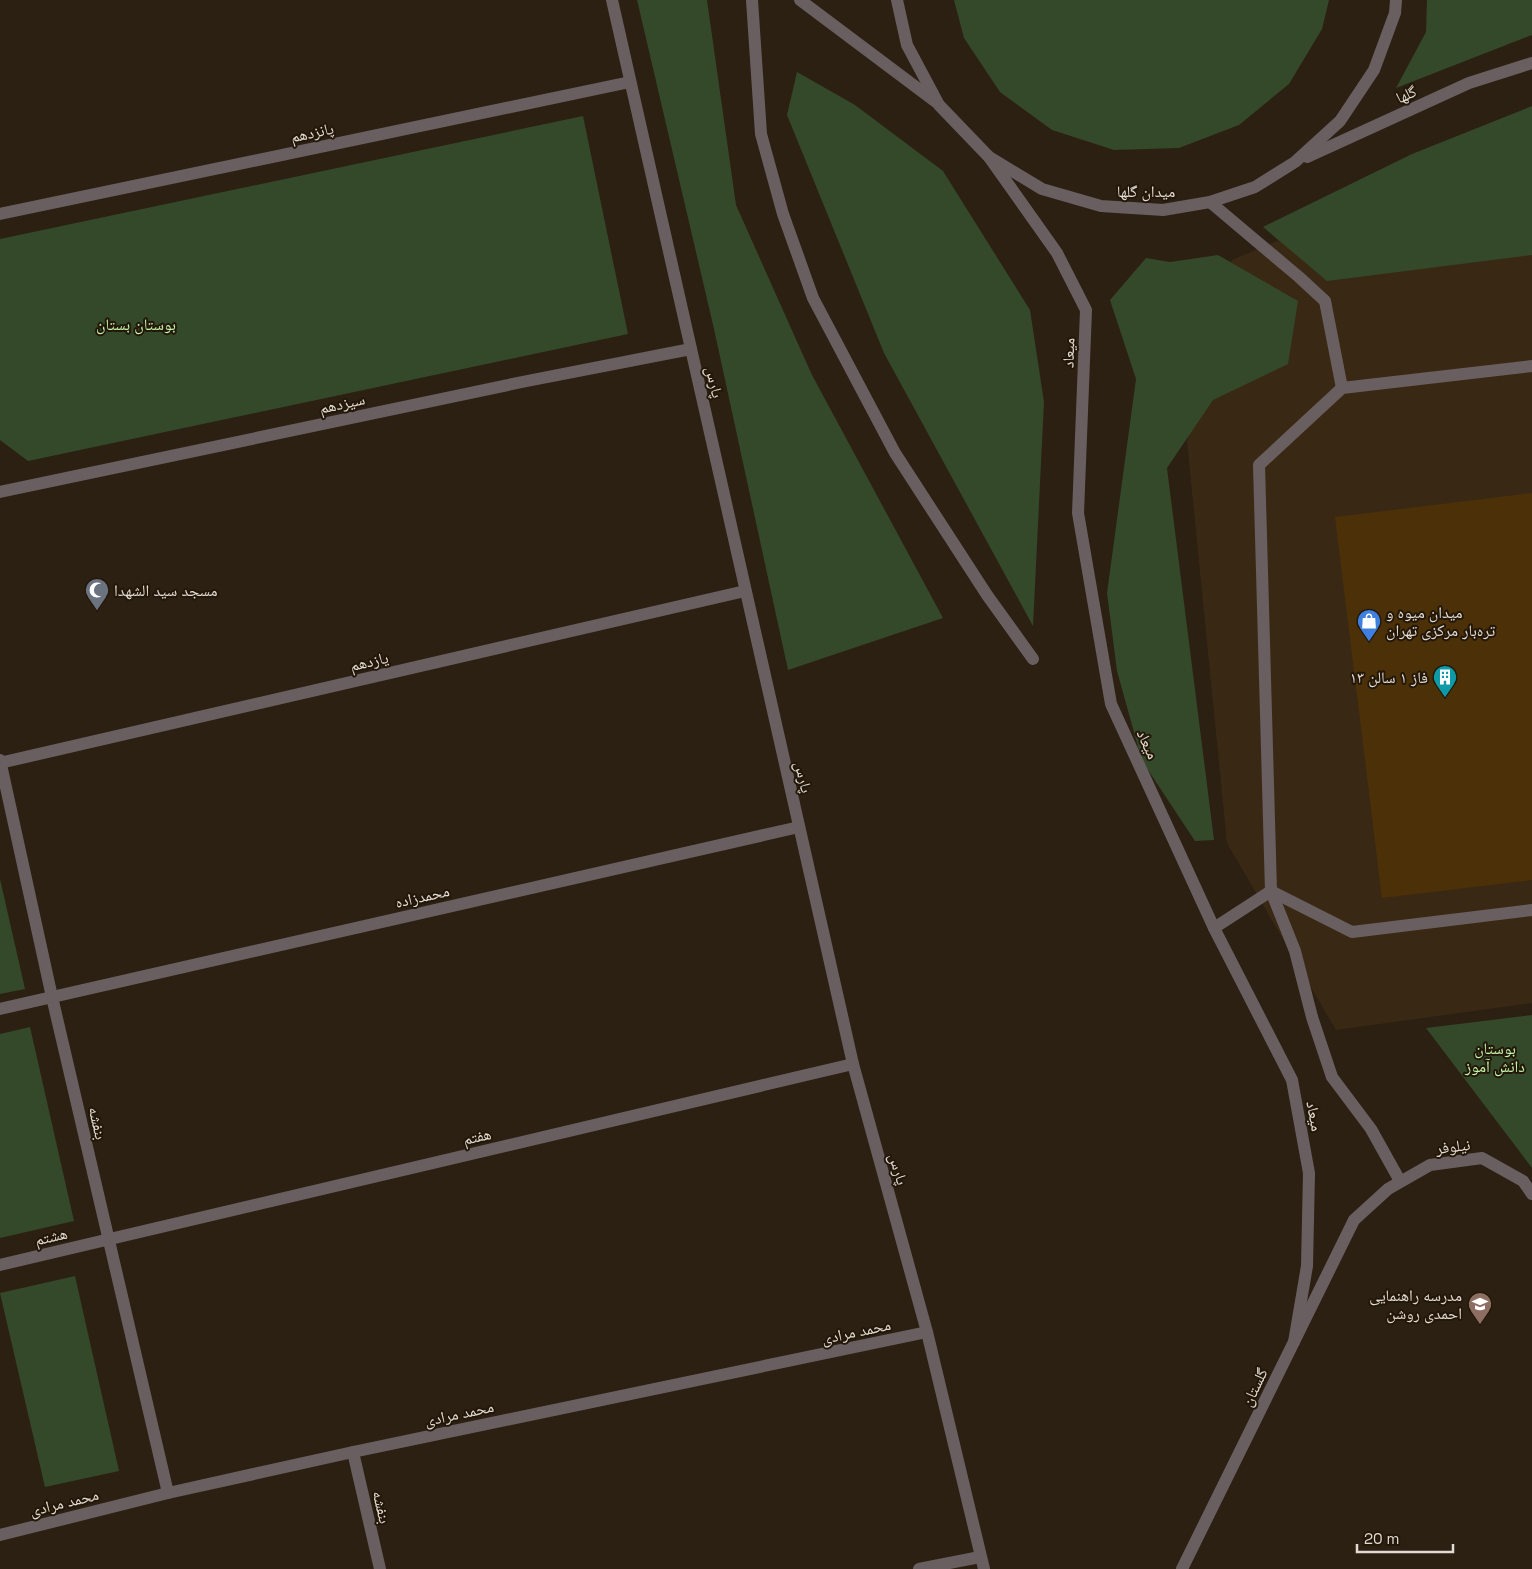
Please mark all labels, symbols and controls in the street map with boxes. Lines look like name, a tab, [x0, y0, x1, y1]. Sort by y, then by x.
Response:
street label: گلها	[1392, 81, 1420, 108]
street label: پانزدهم	[289, 118, 336, 147]
street label: میدان گلها	[1117, 181, 1175, 202]
park label: بوستان بستان	[96, 314, 176, 335]
street label: میعاد	[1057, 337, 1080, 369]
street label: پارس	[701, 364, 728, 400]
street label: سیزدهم	[317, 388, 367, 419]
mosque icon: مسجد سید الشهدا	[84, 577, 110, 611]
place label: مسجد سید الشهدا	[114, 580, 218, 601]
place label: میدان میوه و تره‌بار مرکزی تهران	[1386, 602, 1496, 641]
shop icon: میدان میوه و تره‌بار مرکزی تهران	[1356, 608, 1382, 642]
street label: یازدهم	[348, 647, 390, 676]
building icon: فاز ۱ سالن ۱۳	[1432, 664, 1458, 698]
place label: فاز ۱ سالن ۱۳	[1350, 667, 1428, 688]
street label: میعاد	[1132, 726, 1163, 762]
street label: پارس	[790, 759, 817, 795]
street label: محمدزاده	[393, 880, 451, 913]
park label: بوستان دانش آموز	[1464, 1038, 1525, 1077]
street label: میعاد	[1301, 1099, 1328, 1133]
street label: بنفشه	[84, 1105, 111, 1142]
street label: هفتم	[461, 1123, 493, 1150]
street label: نیلوفر	[1434, 1134, 1472, 1159]
street label: پارس	[884, 1151, 913, 1188]
street label: هشتم	[33, 1223, 70, 1250]
place label: مدرسه راهنمایی احمدی روشن	[1369, 1285, 1462, 1324]
school or university icon: مدرسه راهنمایی احمدی روشن	[1467, 1291, 1493, 1325]
street label: محمد مرادی	[820, 1314, 893, 1349]
street label: گلستان	[1236, 1364, 1273, 1410]
street label: محمد مرادی	[423, 1396, 496, 1431]
street label: محمد مرادی	[27, 1484, 101, 1521]
street label: بنفشه	[368, 1489, 395, 1526]
scale bar	[1357, 1522, 1453, 1554]
text: 20 m	[1364, 1529, 1399, 1548]

